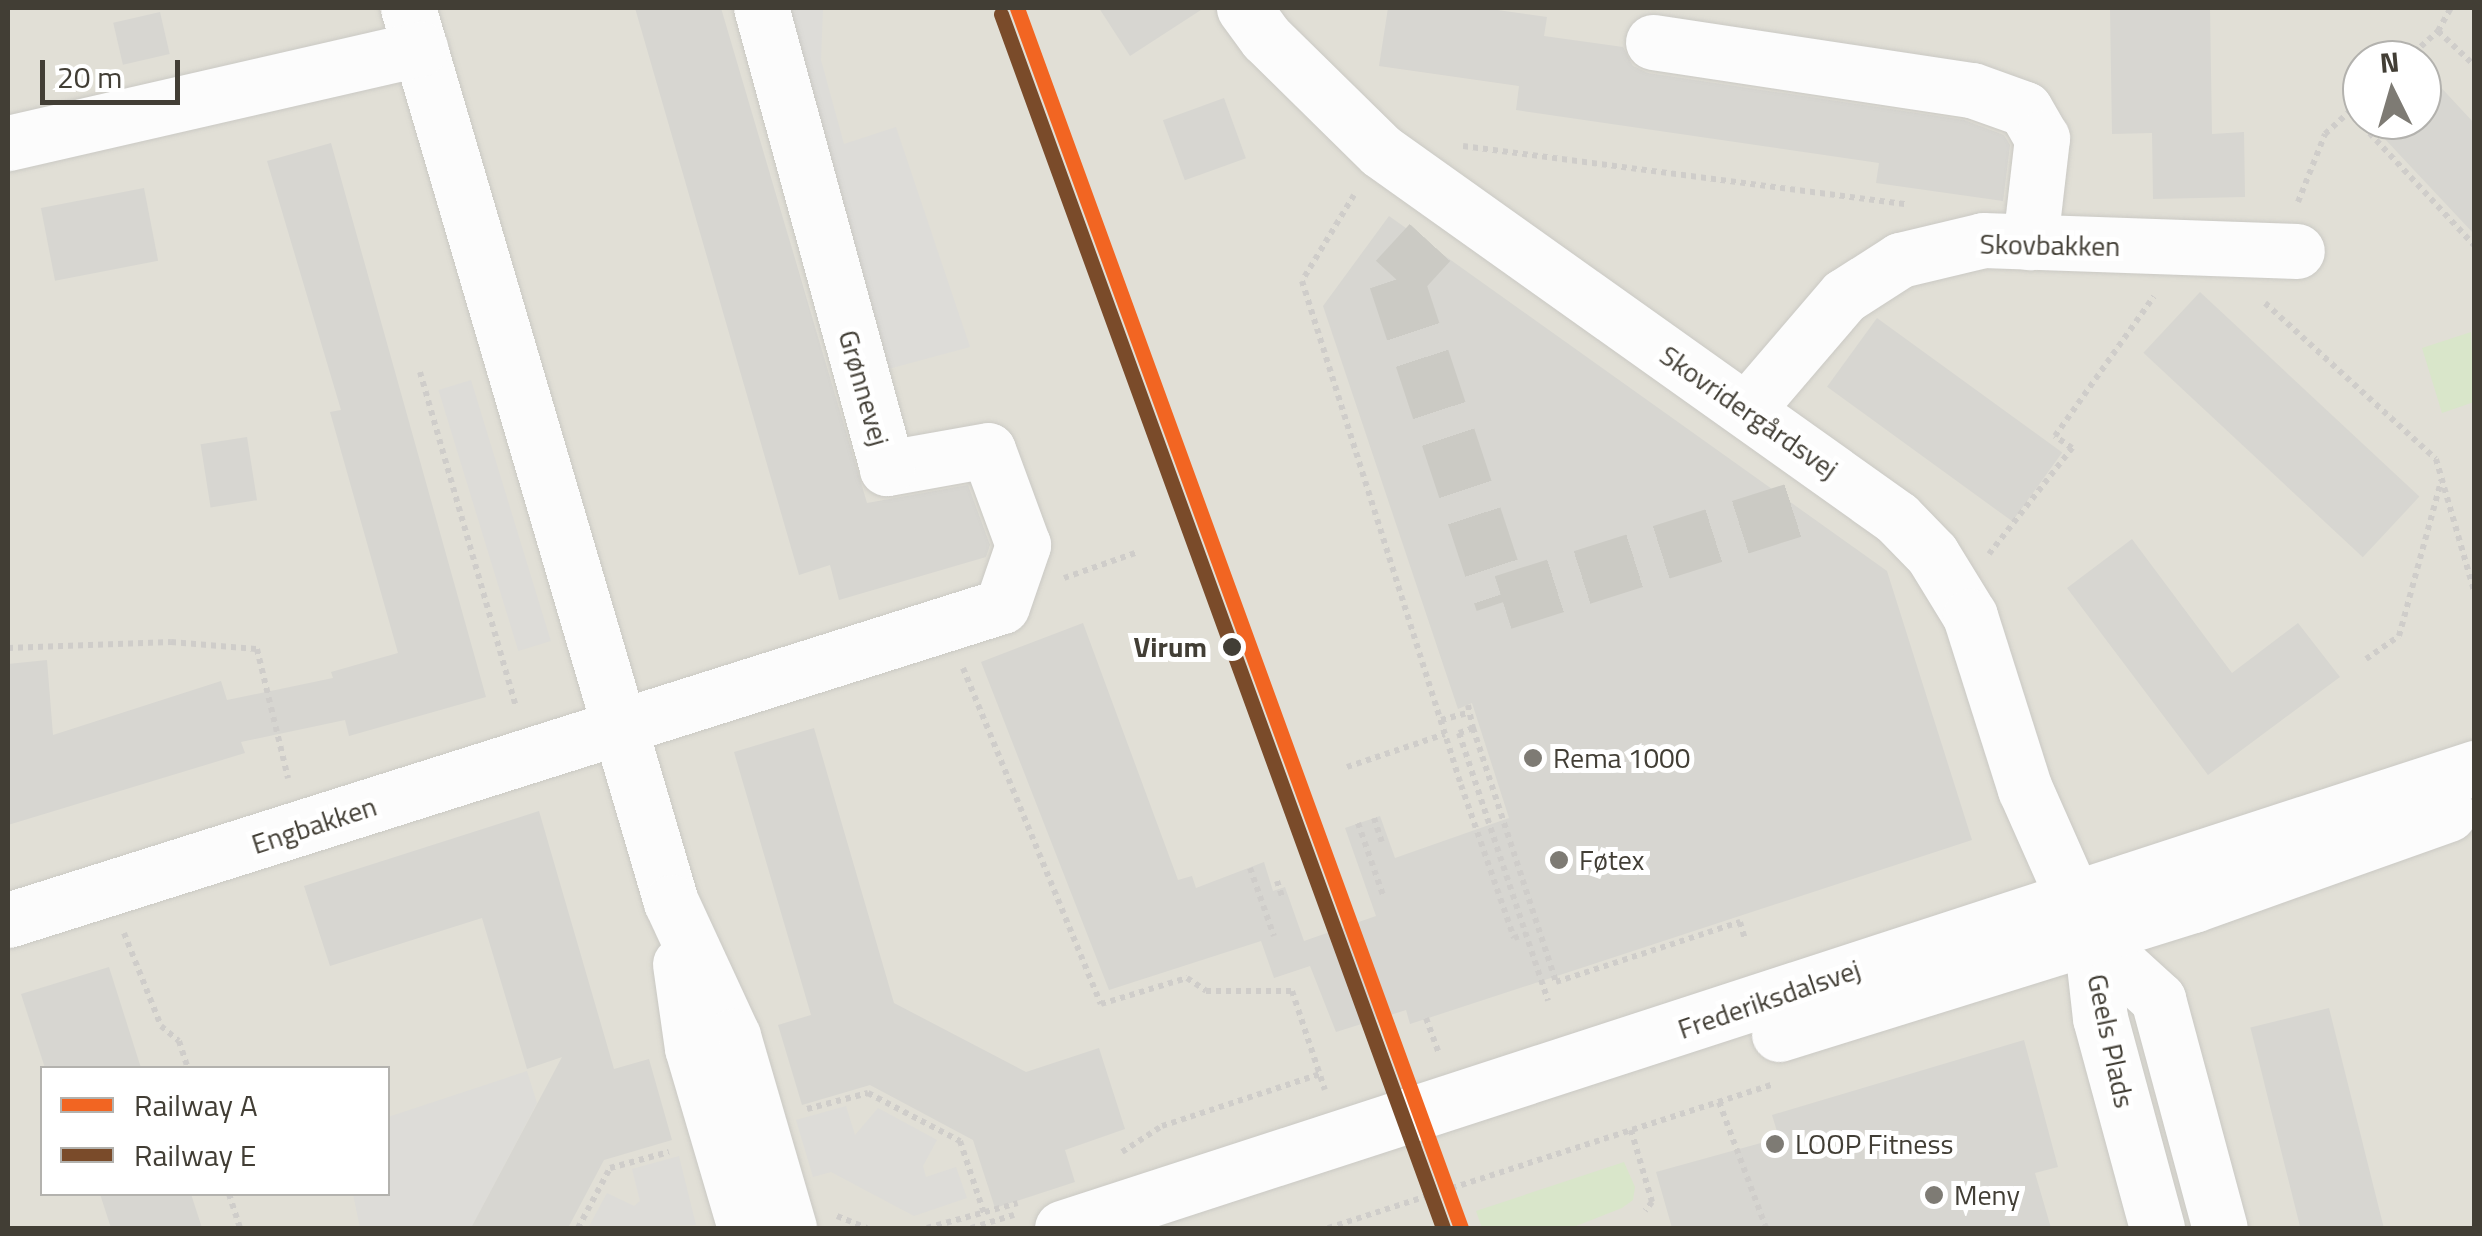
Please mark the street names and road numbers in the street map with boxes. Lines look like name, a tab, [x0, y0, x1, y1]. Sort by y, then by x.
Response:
street label: Skovbakken	[1979, 227, 2121, 263]
street label: Grønnevej	[831, 326, 897, 450]
street label: Skovridergårdsvej	[1654, 338, 1844, 486]
street label: Engbakken	[247, 789, 381, 861]
street label: Frederiksdalsvej	[1673, 952, 1865, 1046]
street label: Geels Plads	[2080, 971, 2142, 1111]

